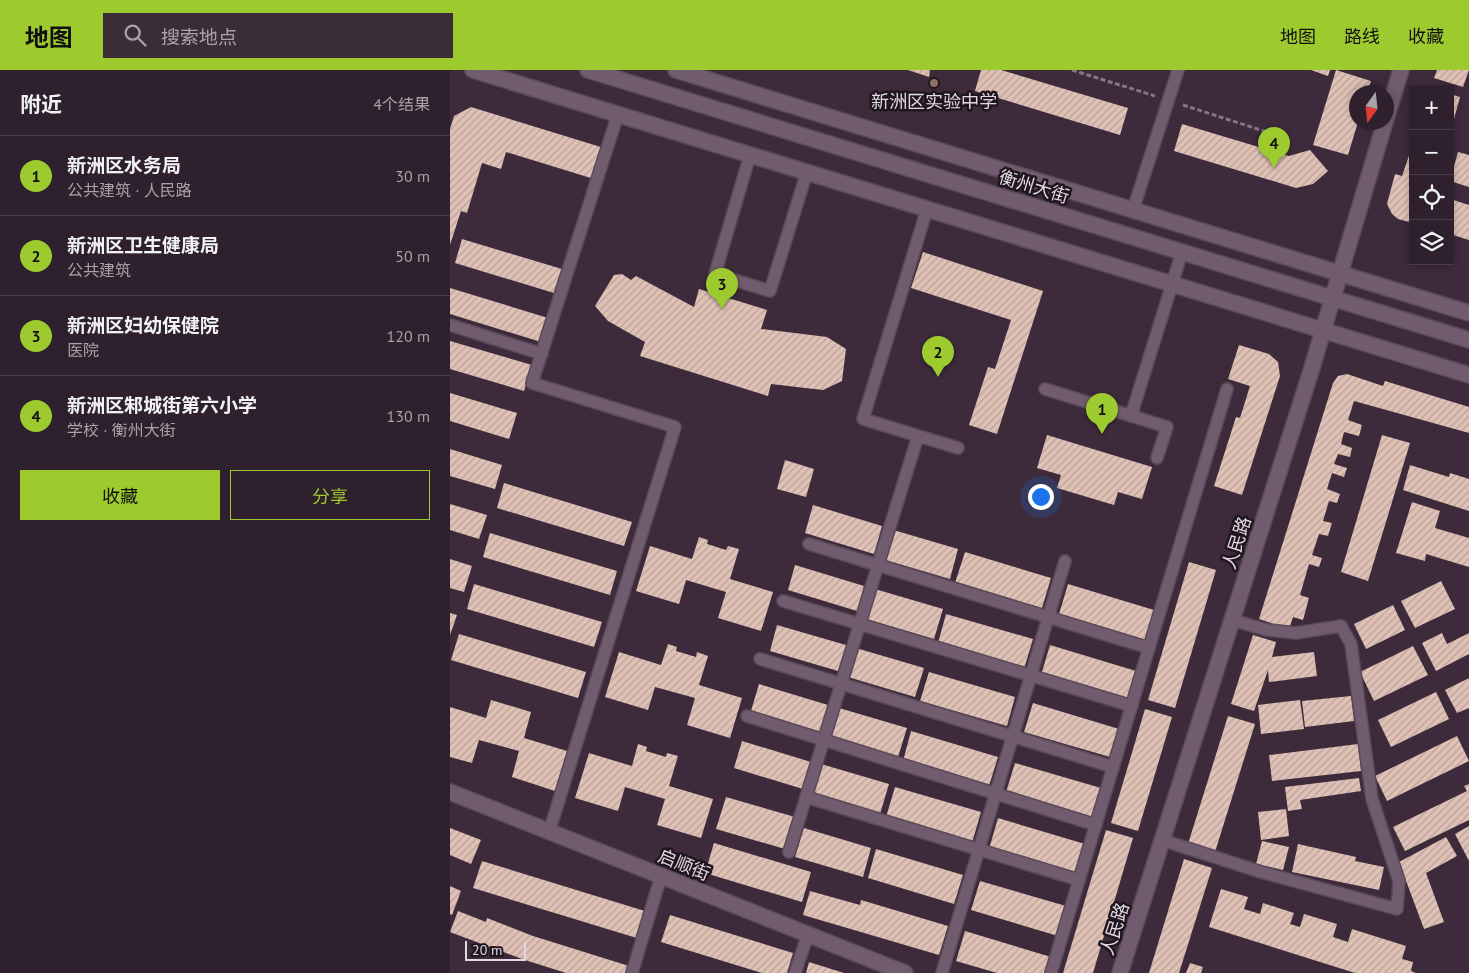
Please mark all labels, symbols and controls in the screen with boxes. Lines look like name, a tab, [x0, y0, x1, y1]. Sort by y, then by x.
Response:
search box	[103, 13, 453, 58]
icon: search	[121, 21, 149, 49]
text: 地图	[25, 22, 73, 53]
text: 搜索地点	[161, 25, 237, 49]
text: 地图	[1280, 25, 1316, 48]
text: 路线	[1344, 25, 1380, 48]
text: 收藏	[1408, 25, 1444, 48]
marker: 新洲区实验中学	[928, 77, 940, 89]
north arrow	[1349, 85, 1394, 130]
map controls	[1409, 85, 1454, 265]
button: +	[1409, 85, 1454, 130]
place label: 新洲区实验中学	[871, 90, 997, 113]
text: 附近	[20, 91, 62, 118]
text: 4个结果	[373, 94, 430, 114]
pin: 4	[1258, 127, 1290, 168]
button: −	[1409, 130, 1454, 175]
text: 新洲区水务局	[67, 153, 181, 177]
street label: 衡州大街	[996, 165, 1072, 208]
text: 1	[31, 166, 41, 186]
text: 30 m	[395, 166, 430, 186]
button: locate	[1409, 175, 1454, 220]
text: 公共建筑 · 人民路	[67, 180, 192, 200]
button: layers	[1409, 220, 1454, 265]
text: 新洲区卫生健康局	[67, 233, 219, 257]
text: 2	[31, 246, 41, 266]
text: 50 m	[395, 246, 430, 266]
text: 公共建筑	[67, 260, 131, 280]
pin: 3	[706, 268, 738, 309]
text: 新洲区妇幼保健院	[67, 313, 219, 337]
text: 3	[31, 326, 41, 346]
text: 120 m	[387, 326, 430, 346]
pin: 2	[922, 336, 954, 377]
text: 医院	[67, 340, 99, 360]
text: 新洲区邾城街第六小学	[67, 393, 257, 417]
pin: 1	[1086, 393, 1118, 434]
text: 4	[31, 406, 41, 426]
text: 130 m	[387, 406, 430, 426]
text: 学校 · 衡州大街	[67, 420, 176, 440]
button: 收藏	[20, 470, 220, 520]
button: 分享	[230, 470, 430, 520]
your location	[1028, 484, 1054, 510]
street label: 人民路	[1217, 514, 1256, 572]
street label: 启顺街	[655, 844, 714, 885]
street label: 人民路	[1095, 900, 1134, 958]
scale bar	[465, 938, 526, 961]
text: 20 m	[472, 941, 502, 959]

